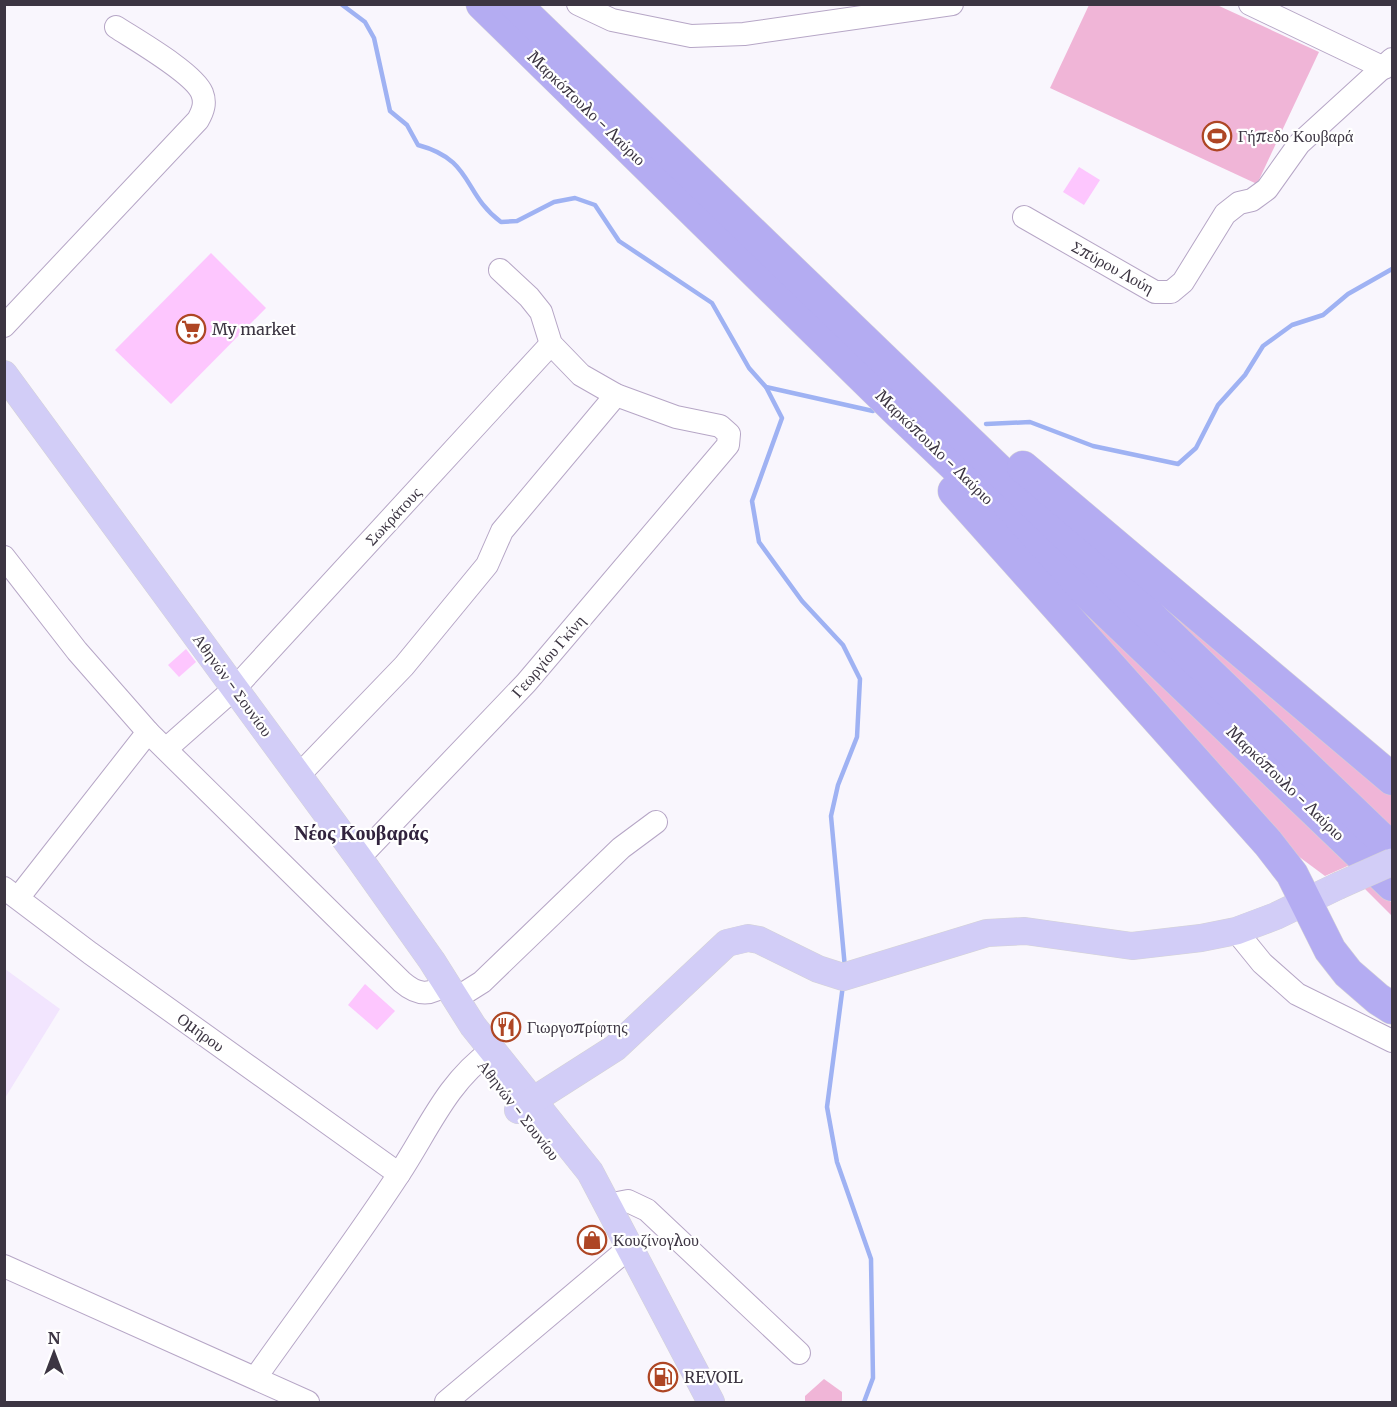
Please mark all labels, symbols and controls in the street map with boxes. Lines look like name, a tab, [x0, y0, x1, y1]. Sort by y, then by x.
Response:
street label: Μαρκόπουλο - Λαύριο	[524, 46, 650, 170]
sports icon: Γήπεδο Κουβαρά	[1201, 120, 1233, 152]
place label: Γήπεδο Κουβαρά	[1238, 126, 1354, 146]
street label: Σπύρου Λούη	[1068, 236, 1158, 298]
supermarket icon: My market	[175, 313, 207, 345]
place label: My market	[212, 319, 297, 339]
street label: Μαρκόπουλο - Λαύριο	[872, 385, 998, 509]
street label: Σωκράτους	[361, 482, 426, 550]
street label: Γεωργίου Γκίνη	[507, 611, 589, 701]
street label: Αθηνών - Σουνίου	[189, 630, 277, 740]
street label: Μαρκόπουλο - Λαύριο	[1223, 721, 1349, 845]
district label: Νέος Κουβαράς	[294, 820, 428, 845]
street label: Ομήρου	[173, 1008, 229, 1056]
restaurant icon: Γιωργοπρίφτης	[490, 1011, 522, 1043]
place label: Γιωργοπρίφτης	[527, 1017, 628, 1037]
street label: Αθηνών - Σουνίου	[474, 1056, 565, 1164]
shop icon: Κουζίνογλου	[576, 1224, 608, 1256]
place label: Κουζίνογλου	[613, 1230, 699, 1250]
north arrow	[24, 1323, 84, 1383]
text: N	[48, 1328, 61, 1348]
fuel station icon: REVOIL	[647, 1361, 679, 1393]
place label: REVOIL	[684, 1367, 743, 1387]

